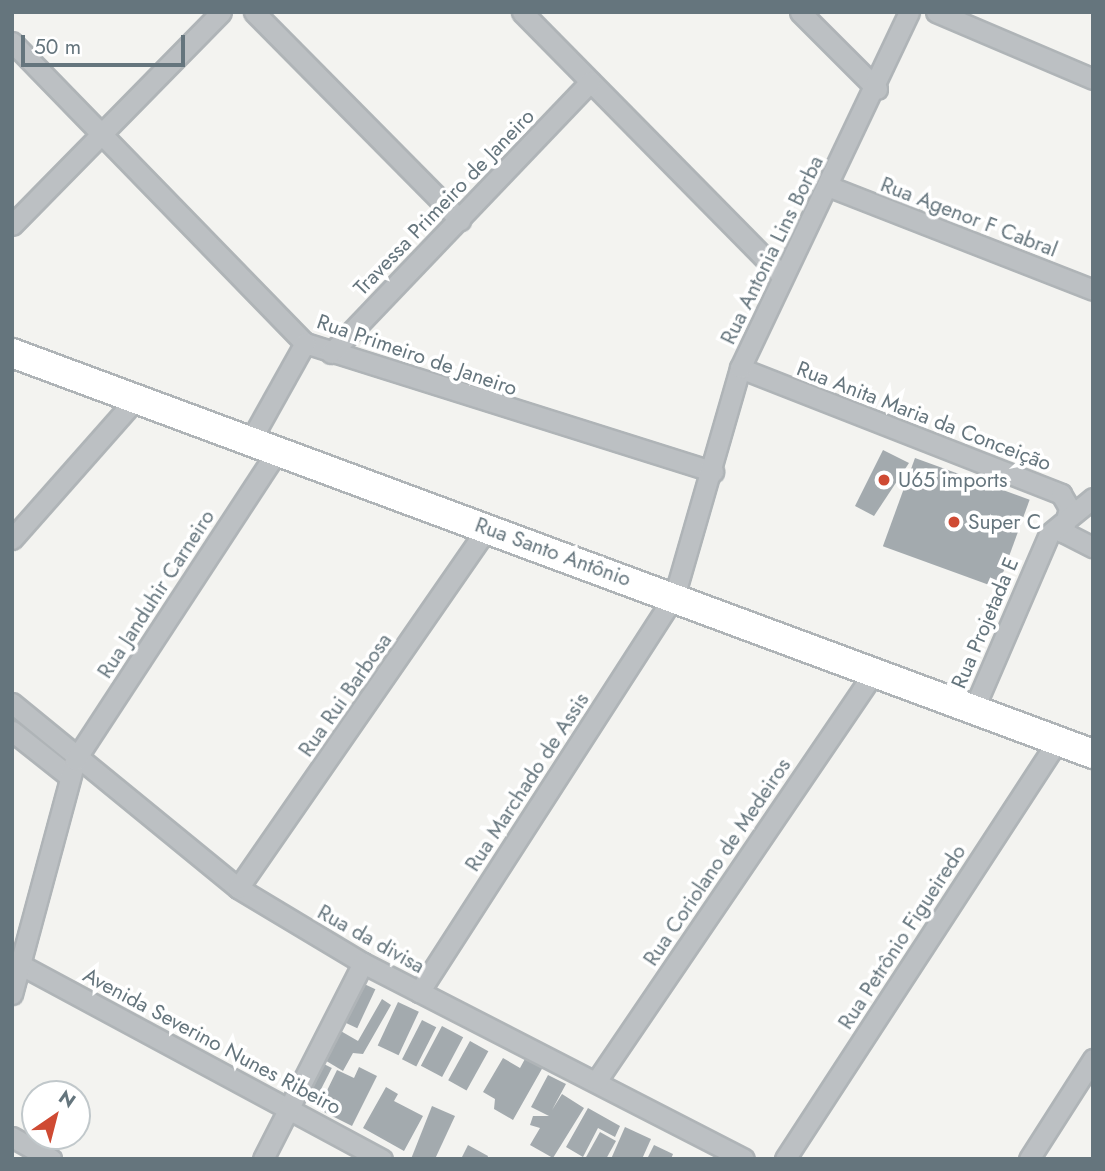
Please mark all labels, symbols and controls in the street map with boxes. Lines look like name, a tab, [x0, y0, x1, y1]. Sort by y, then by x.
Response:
scale bar	[24, 21, 189, 65]
text: 50 m	[34, 32, 81, 62]
street label: Travessa Primeiro de Janeiro	[348, 104, 540, 300]
street label: Rua Antonia Lins Borba	[715, 152, 829, 348]
street label: Rua Agenor F Cabral	[877, 172, 1061, 262]
street label: Rua Primeiro de Janeiro	[314, 309, 520, 401]
street label: Rua Anita Maria da Conceição	[793, 356, 1055, 476]
place label: U65 imports	[898, 467, 1007, 493]
marker: U65 imports	[876, 472, 892, 488]
street label: Rua Janduhir Carneiro	[92, 505, 220, 683]
place label: Super C	[968, 509, 1041, 535]
street label: Rua Santo Antônio	[472, 512, 634, 592]
marker: Super C	[946, 514, 962, 530]
street label: Rua Projetada E	[946, 554, 1024, 692]
street label: Rua Rui Barbosa	[293, 628, 397, 762]
street label: Rua Marchado de Assis	[460, 688, 594, 876]
street label: Rua Coriolano de Medeiros	[638, 753, 796, 971]
street label: Rua Petrônio Figueiredo	[833, 840, 971, 1034]
street label: Rua da divisa	[313, 899, 429, 979]
street label: Avenida Severino Nunes Ribeiro	[79, 962, 345, 1120]
north arrow	[21, 1080, 91, 1150]
text: N	[53, 1084, 81, 1114]

